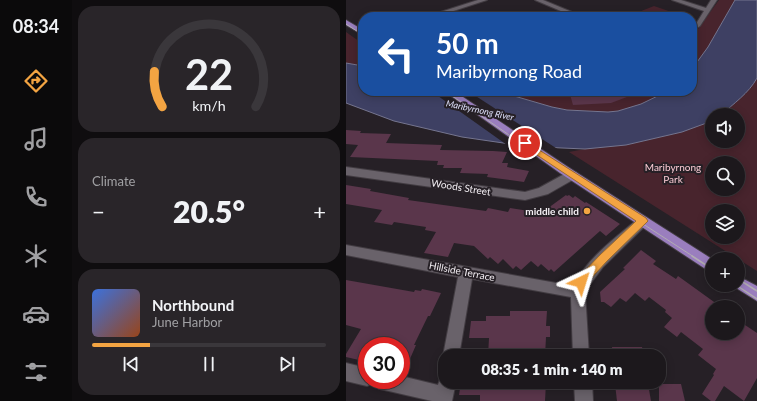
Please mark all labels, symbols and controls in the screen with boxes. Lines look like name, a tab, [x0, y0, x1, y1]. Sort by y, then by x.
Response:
text: 08:34	[13, 15, 59, 37]
text: 50 m	[436, 26, 499, 60]
icon: left	[370, 28, 422, 80]
text: 22	[185, 49, 233, 99]
text: Maribyrnong Road	[436, 60, 582, 82]
icon: directions	[22, 67, 50, 95]
text: km/h	[192, 96, 226, 113]
water label: Maribyrnong River	[445, 97, 516, 123]
map controls	[705, 108, 745, 340]
button: sound	[705, 108, 745, 148]
icon: music	[22, 125, 50, 153]
pin	[508, 126, 542, 160]
icon: arrive	[514, 132, 536, 154]
button: search	[705, 156, 745, 196]
park label: Maribyrnong Park	[645, 161, 701, 185]
text: Climate	[92, 173, 135, 189]
street label: Woods Street	[430, 176, 492, 198]
icon: phone	[22, 183, 50, 211]
text: 20.5°	[173, 193, 245, 229]
text: −	[92, 198, 105, 225]
text: +	[313, 198, 326, 225]
button: layers	[705, 204, 745, 244]
place label: middle child	[525, 205, 579, 217]
marker: middle child	[582, 206, 592, 216]
icon: climate	[22, 242, 50, 270]
button: +	[705, 252, 745, 292]
street label: Hillside Terrace	[428, 259, 496, 283]
position arrow	[560, 261, 602, 303]
text: Northbound	[152, 296, 234, 314]
icon: car	[22, 300, 50, 328]
button: −	[705, 300, 745, 340]
text: June Harbor	[152, 314, 222, 330]
speed limit sign: 30	[358, 337, 410, 389]
icon: previous	[120, 353, 142, 375]
icon: pause	[198, 353, 220, 375]
icon: next	[276, 353, 298, 375]
icon: filters	[22, 358, 50, 386]
text: 08:35 · 1 min · 140 m	[481, 360, 623, 378]

